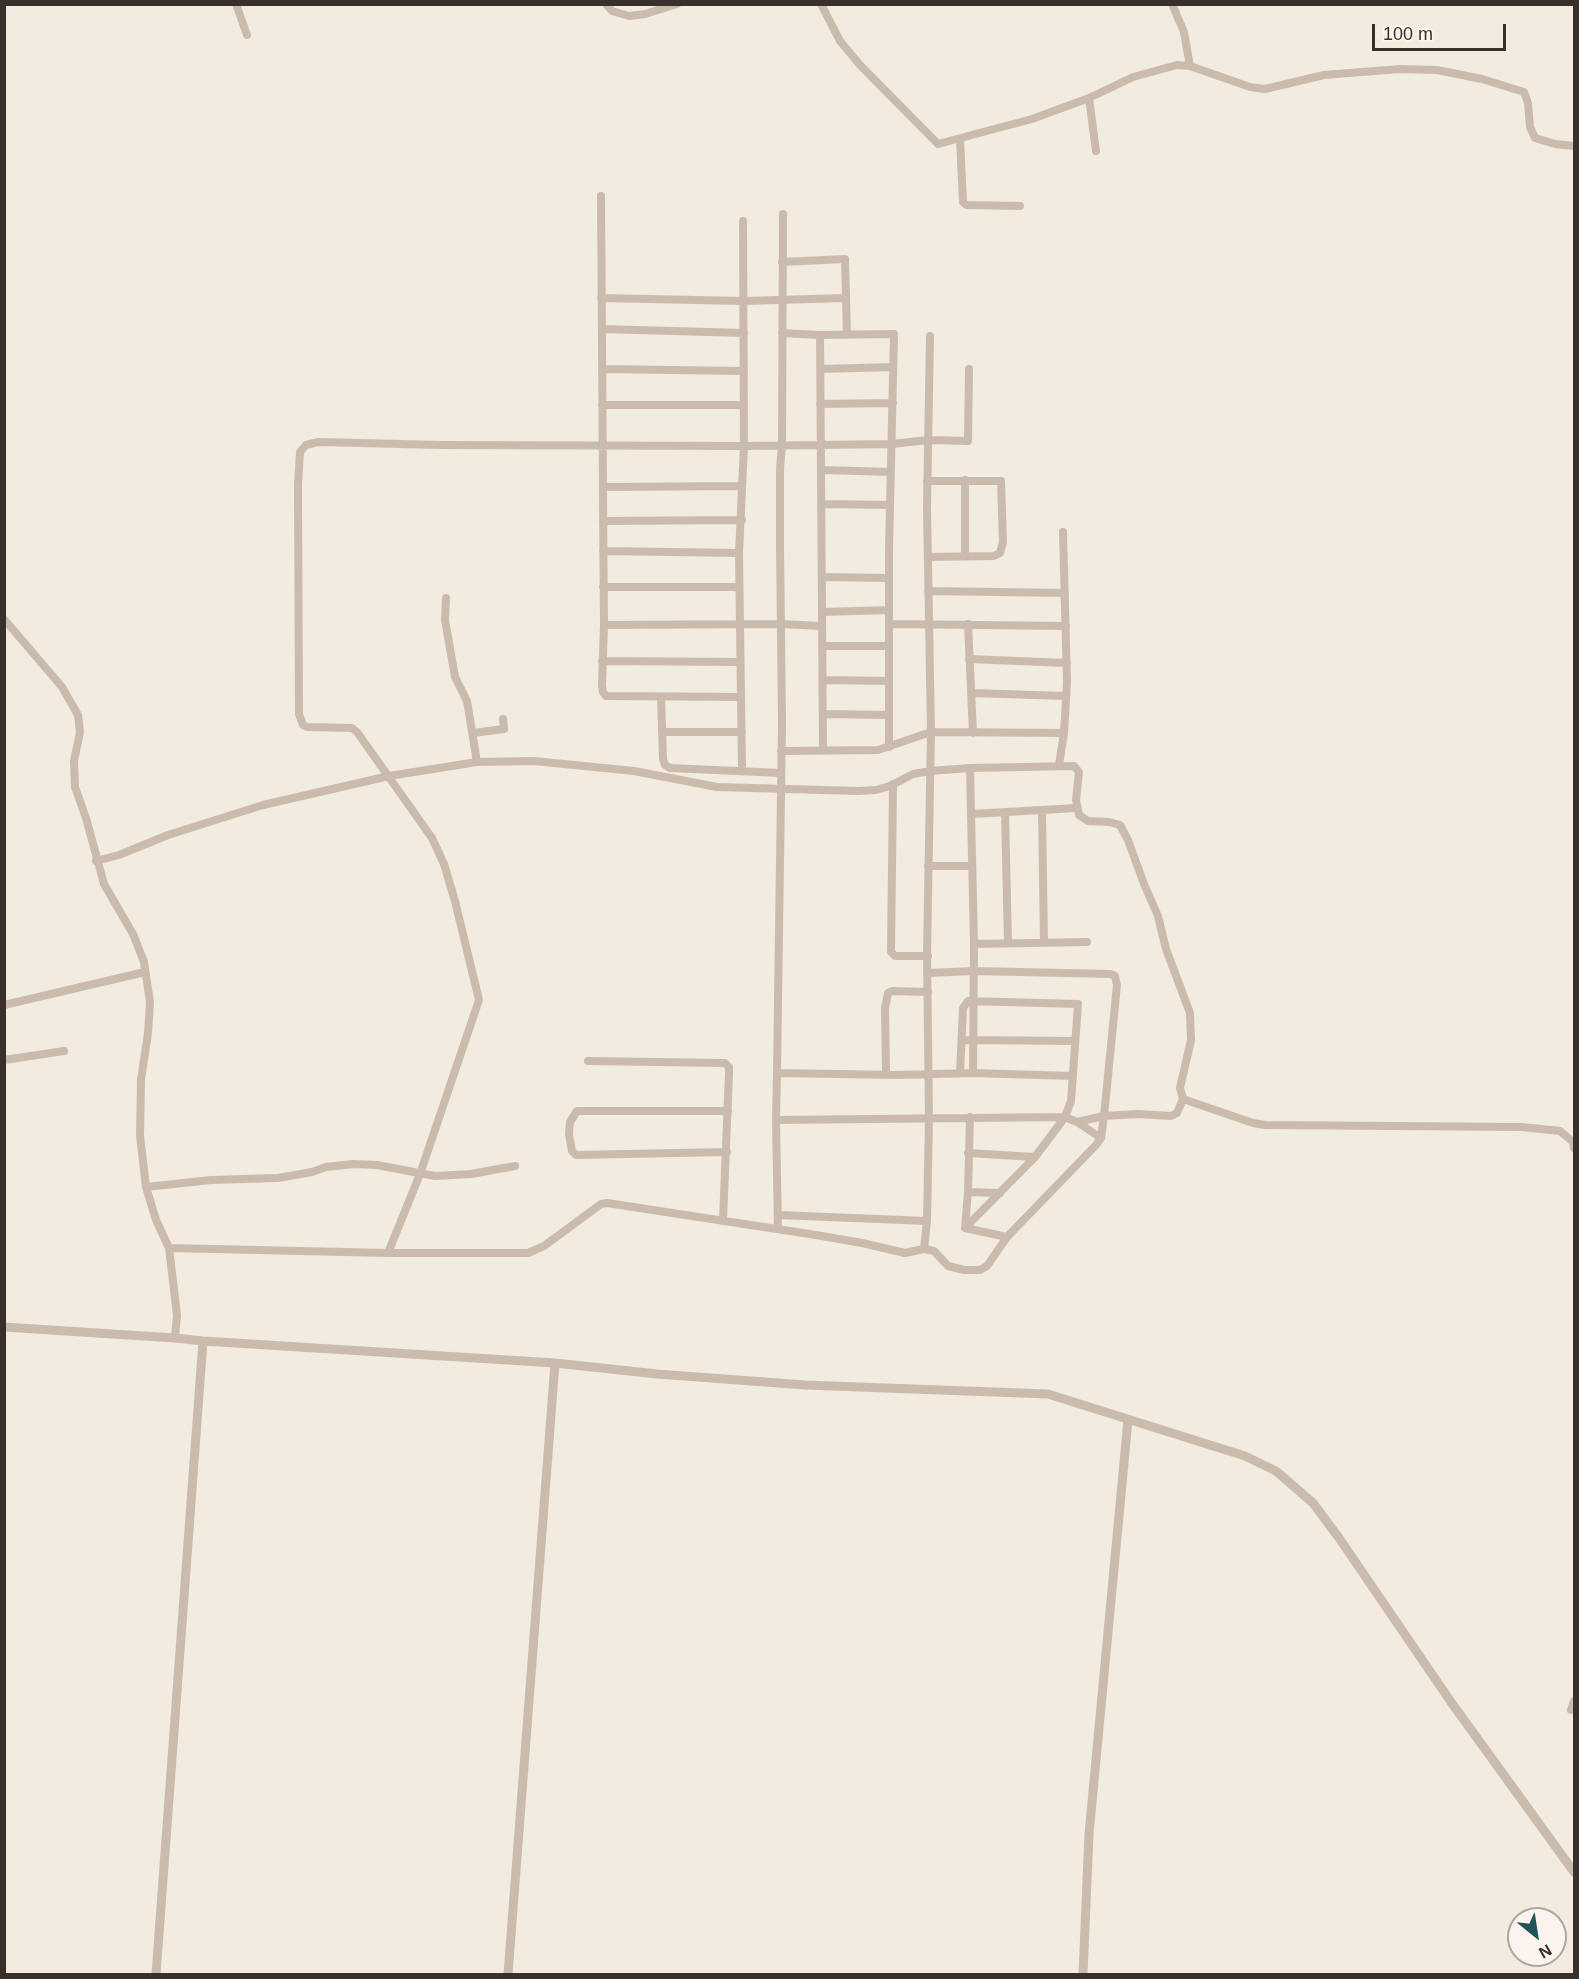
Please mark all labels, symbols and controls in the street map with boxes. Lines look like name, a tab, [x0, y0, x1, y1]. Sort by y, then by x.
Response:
scale bar	[1375, 12, 1508, 50]
text: 100 m	[1383, 24, 1433, 44]
north arrow	[1507, 1907, 1567, 1967]
text: N	[1536, 1941, 1555, 1962]

